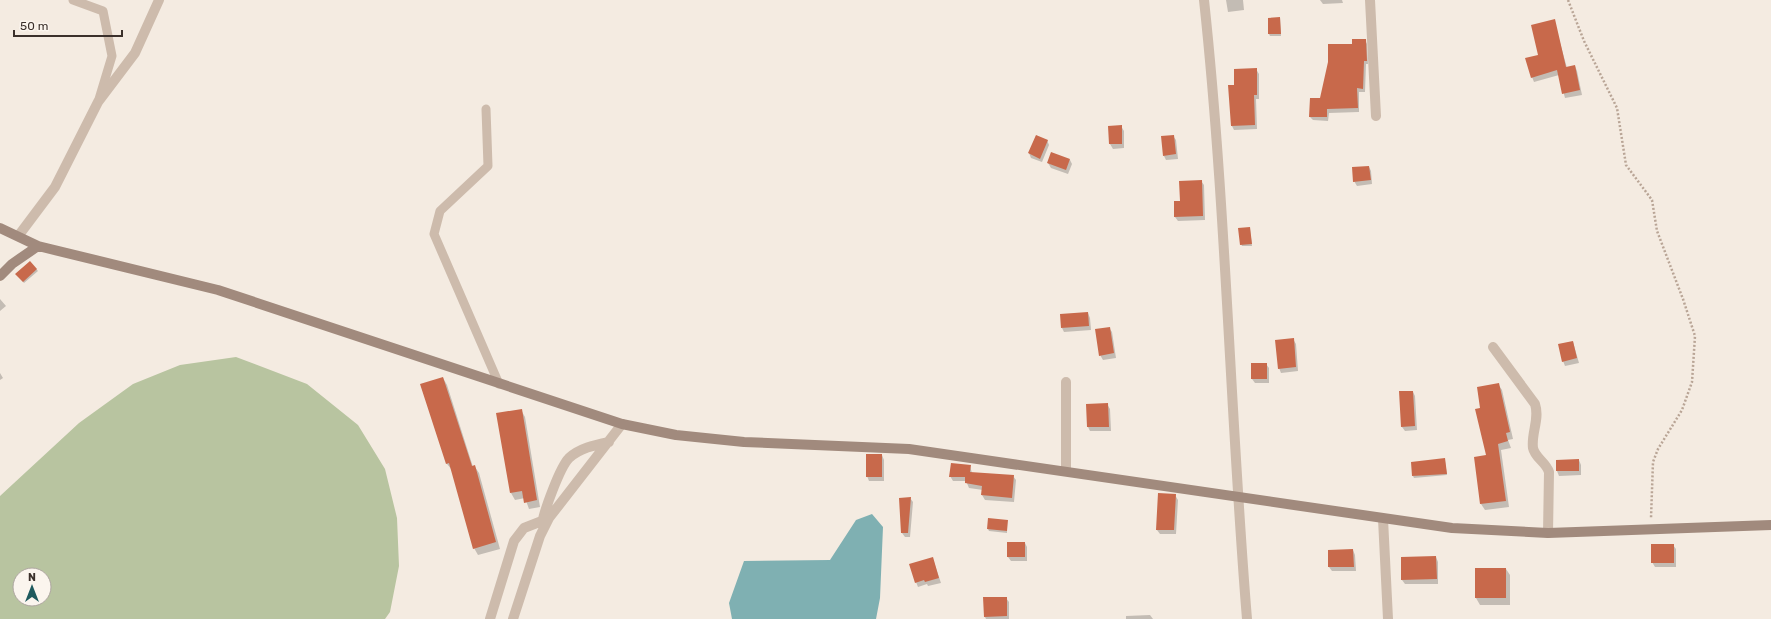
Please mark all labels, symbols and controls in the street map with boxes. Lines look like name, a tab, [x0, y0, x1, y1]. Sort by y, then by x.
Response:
scale bar	[14, 12, 122, 38]
text: 50 m	[20, 19, 48, 33]
north arrow	[12, 567, 52, 607]
text: N	[28, 571, 36, 584]

